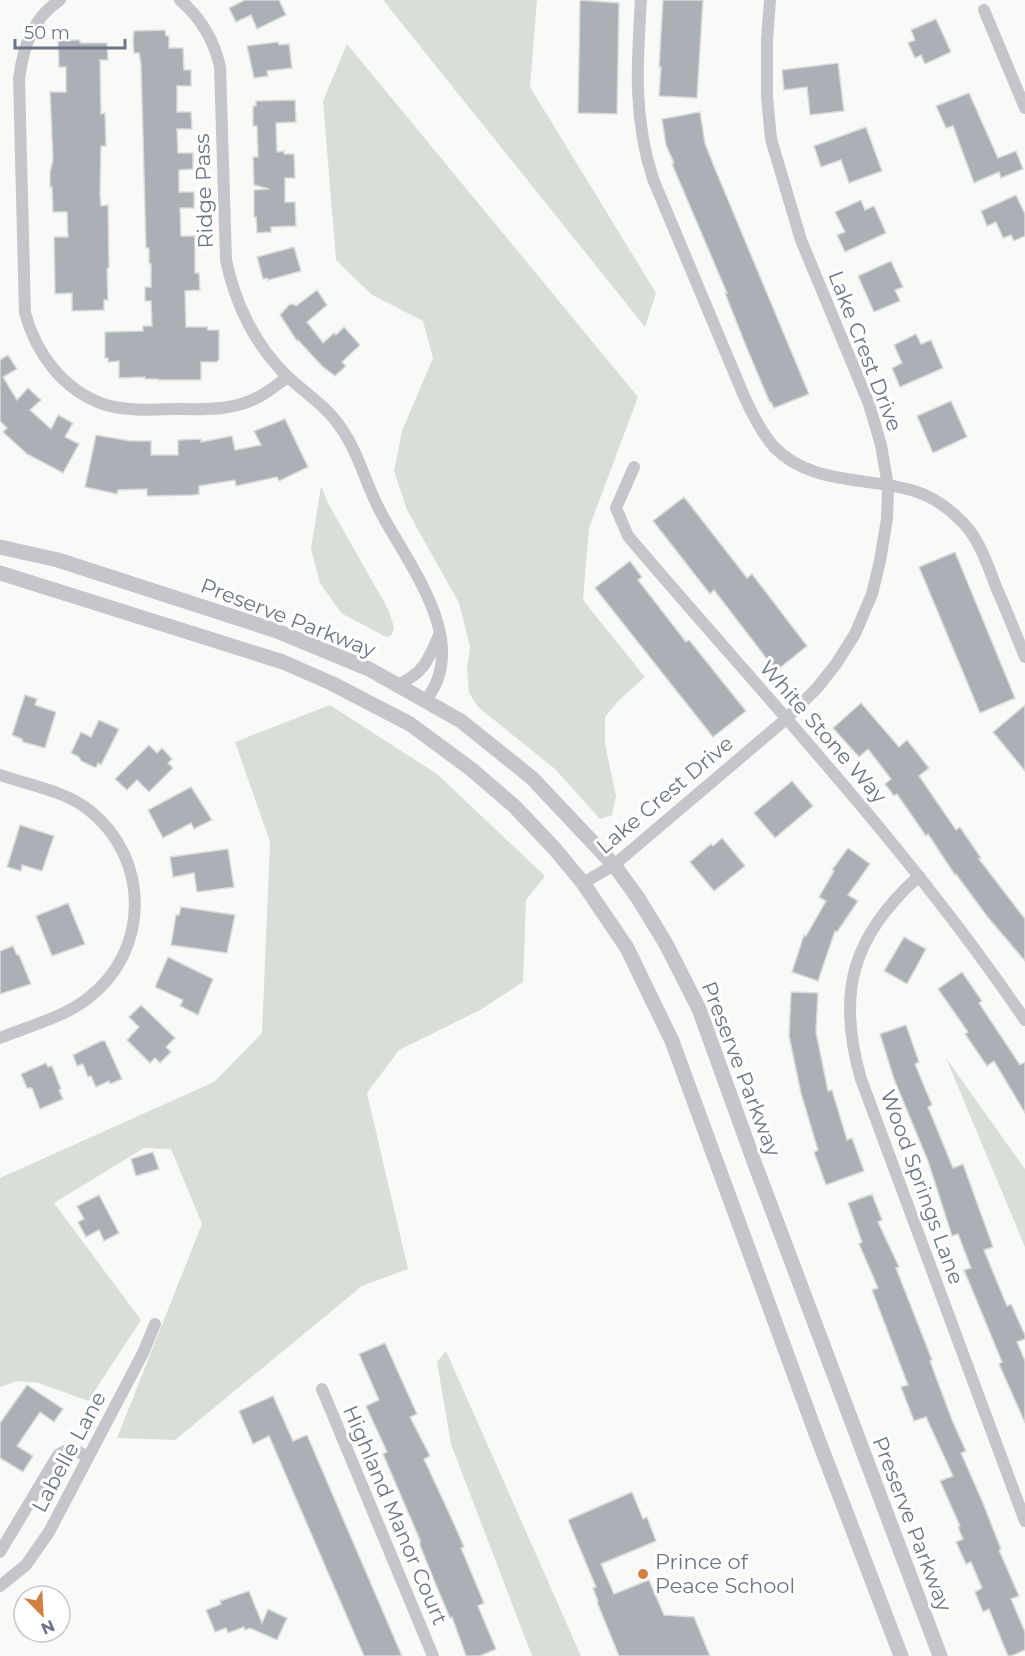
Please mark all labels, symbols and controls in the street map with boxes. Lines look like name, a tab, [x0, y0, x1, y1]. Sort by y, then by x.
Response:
scale bar	[15, 12, 124, 50]
text: 50 m	[24, 22, 70, 44]
street label: Ridge Pass	[189, 133, 218, 249]
street label: Lake Crest Drive	[823, 267, 908, 435]
street label: Preserve Parkway	[197, 573, 380, 663]
street label: White Stone Way	[755, 655, 893, 809]
street label: Lake Crest Drive	[592, 730, 738, 859]
street label: Preserve Parkway	[697, 978, 787, 1160]
street label: Wood Springs Lane	[876, 1086, 969, 1288]
street label: Labelle Lane	[26, 1387, 111, 1516]
street label: Highland Manor Court	[338, 1401, 453, 1628]
street label: Preserve Parkway	[868, 1433, 958, 1615]
place label: Prince of Peace School	[655, 1549, 795, 1598]
marker: Prince of Peace School	[636, 1567, 650, 1581]
north arrow	[12, 1584, 72, 1644]
text: N	[38, 1616, 58, 1639]

